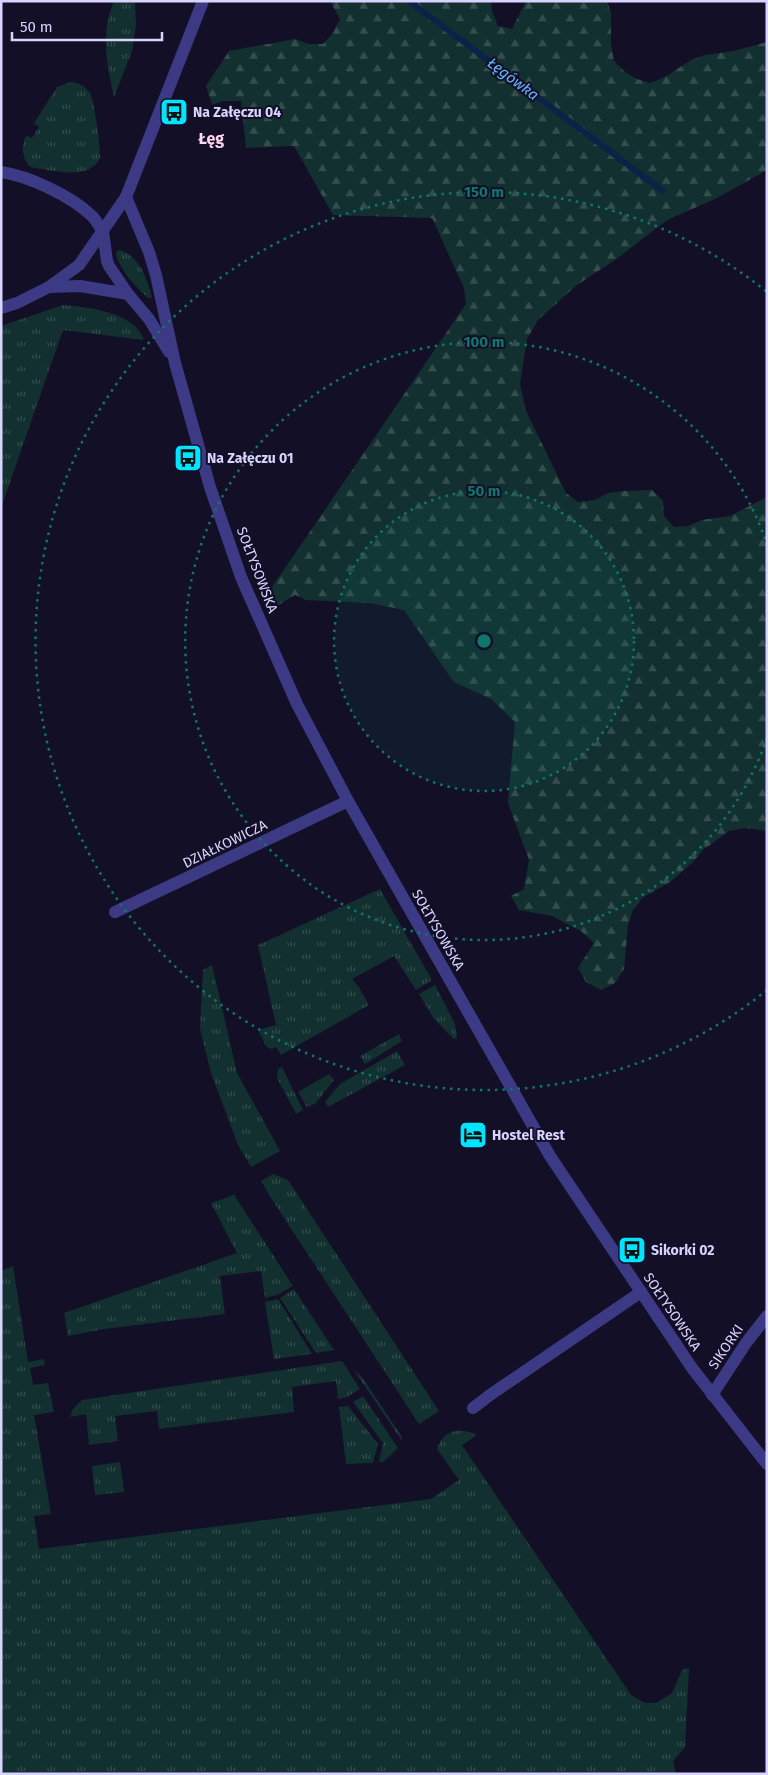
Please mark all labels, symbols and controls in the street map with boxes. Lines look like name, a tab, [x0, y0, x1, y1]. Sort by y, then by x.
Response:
scale bar	[12, 10, 162, 42]
text: 50 m	[20, 18, 53, 36]
water label: Łęgówka	[484, 54, 542, 104]
bus stop icon: Na Załęczu 04	[159, 97, 189, 127]
place label: Na Załęczu 04	[193, 104, 281, 121]
district label: Łęg	[198, 129, 224, 148]
text: 150 m	[464, 183, 504, 201]
text: 100 m	[464, 333, 504, 351]
bus stop icon: Na Załęczu 01	[173, 443, 203, 473]
place label: Na Załęczu 01	[207, 450, 293, 467]
text: 50 m	[467, 482, 501, 500]
street label: SOŁTYSOWSKA	[233, 525, 281, 615]
centre of rings	[475, 632, 493, 650]
street label: DZIAŁKOWICZA	[180, 816, 270, 872]
street label: SOŁTYSOWSKA	[408, 886, 468, 974]
hotel icon: Hostel Rest	[458, 1120, 488, 1150]
place label: Hostel Rest	[492, 1127, 566, 1144]
bus stop icon: Sikorki 02	[617, 1235, 647, 1265]
place label: Sikorki 02	[651, 1242, 715, 1259]
street label: SOŁTYSOWSKA	[640, 1270, 704, 1354]
street label: SIKORKI	[705, 1321, 747, 1373]

